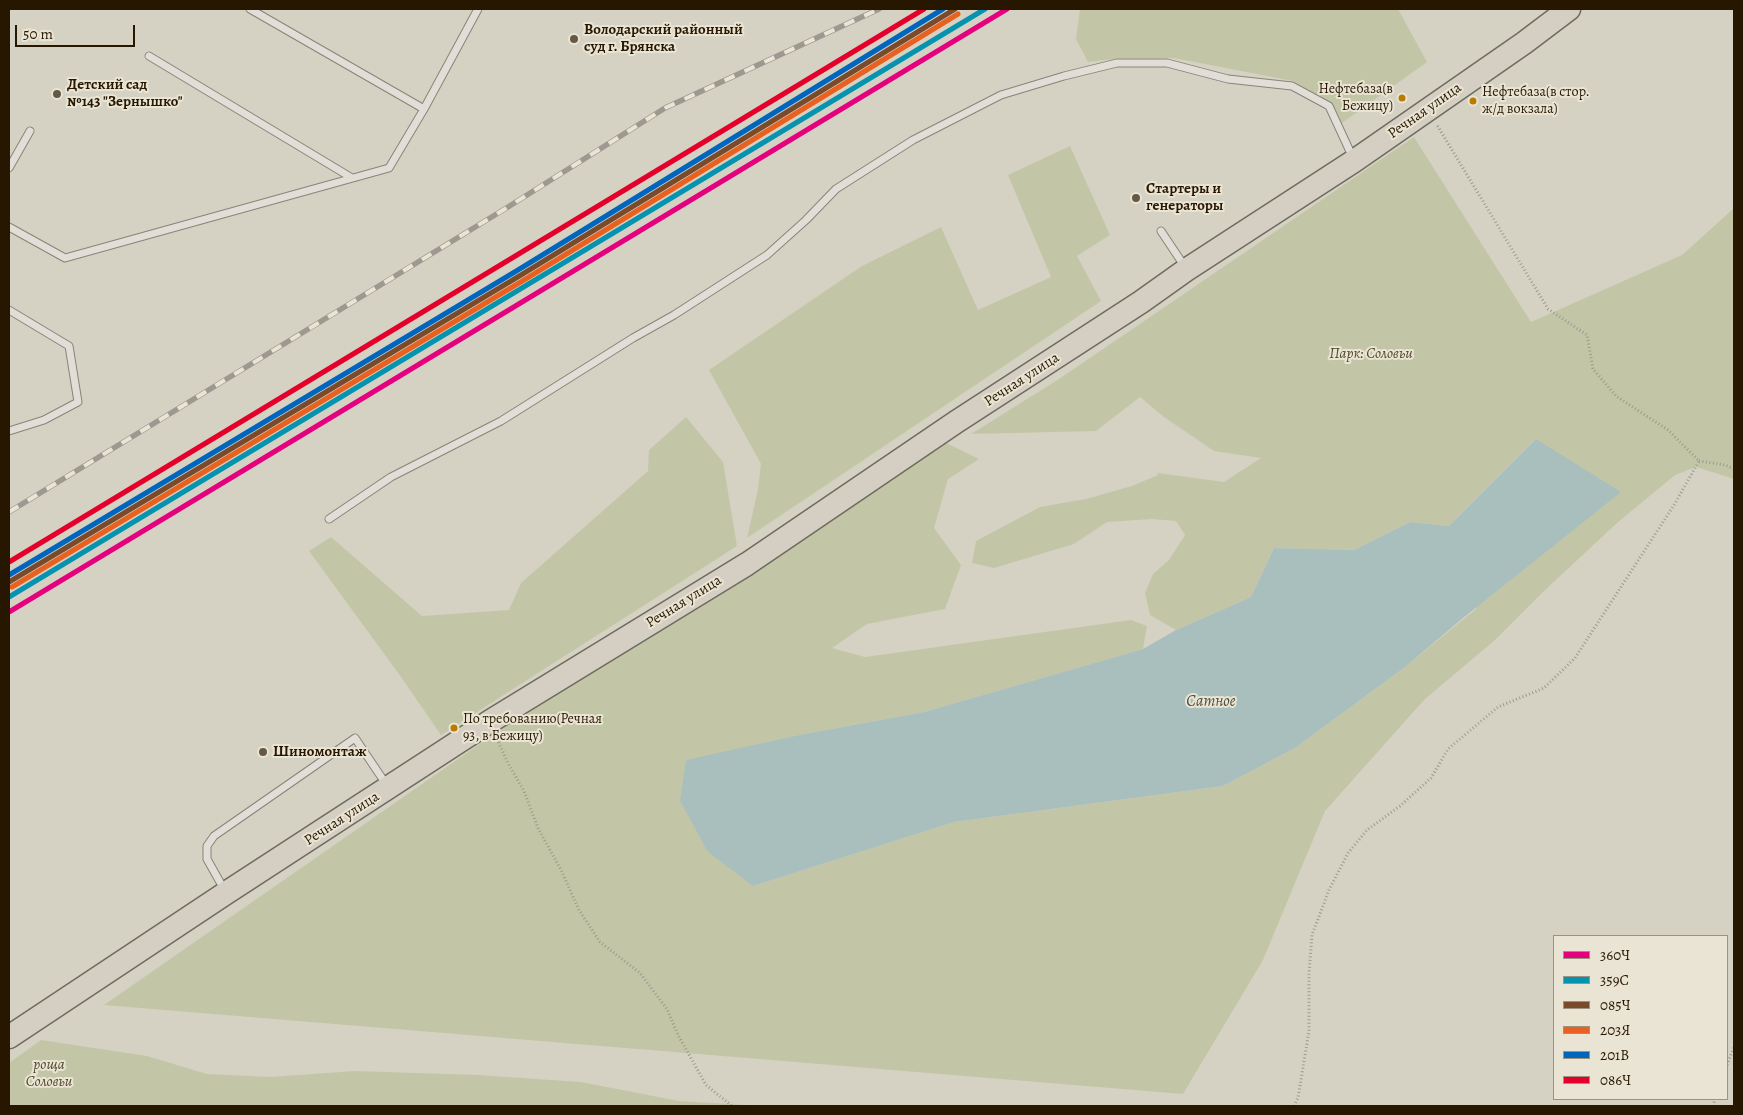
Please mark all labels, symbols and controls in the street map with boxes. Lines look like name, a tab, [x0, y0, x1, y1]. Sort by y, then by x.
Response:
scale bar	[18, 15, 138, 47]
place label: Володарский районный суд г. Брянска	[584, 21, 743, 56]
text: 50 m	[23, 24, 53, 44]
marker: Володарский районный суд г. Брянска	[568, 33, 580, 45]
place label: Детский сад №143 "Зернышко"	[67, 76, 183, 111]
street label: Речная улица	[1385, 79, 1465, 143]
place label: Нефтебаза(в Бежицу)	[1318, 82, 1393, 114]
place label: Нефтебаза(в стор. ж/д вокзала)	[1482, 85, 1590, 118]
marker: Детский сад №143 "Зернышко"	[51, 88, 63, 100]
marker: Нефтебаза(в Бежицу)	[1397, 93, 1407, 103]
marker: Нефтебаза(в стор. ж/д вокзала)	[1468, 96, 1478, 106]
place label: Стартеры и генераторы	[1146, 180, 1223, 215]
marker: Стартеры и генераторы	[1130, 192, 1142, 204]
park label: Парк: Соловьи	[1329, 345, 1413, 363]
street label: Речная улица	[981, 349, 1063, 411]
street label: Речная улица	[643, 572, 725, 632]
water label: Сатное	[1186, 692, 1236, 712]
place label: По требованию(Речная 93, в Бежицу)	[463, 712, 602, 744]
marker: По требованию(Речная 93, в Бежицу)	[449, 723, 459, 733]
place label: Шиномонтаж	[273, 743, 367, 761]
marker: Шиномонтаж	[257, 746, 269, 758]
street label: Речная улица	[301, 788, 383, 850]
legend	[1553, 935, 1728, 1100]
text: 360Ч	[1600, 945, 1630, 965]
text: 359С	[1600, 970, 1629, 990]
text: 085Ч	[1600, 995, 1631, 1015]
text: 203Я	[1600, 1020, 1631, 1040]
text: 201В	[1600, 1045, 1629, 1065]
park label: роща Соловьи	[26, 1056, 72, 1091]
text: 086Ч	[1600, 1070, 1631, 1090]

